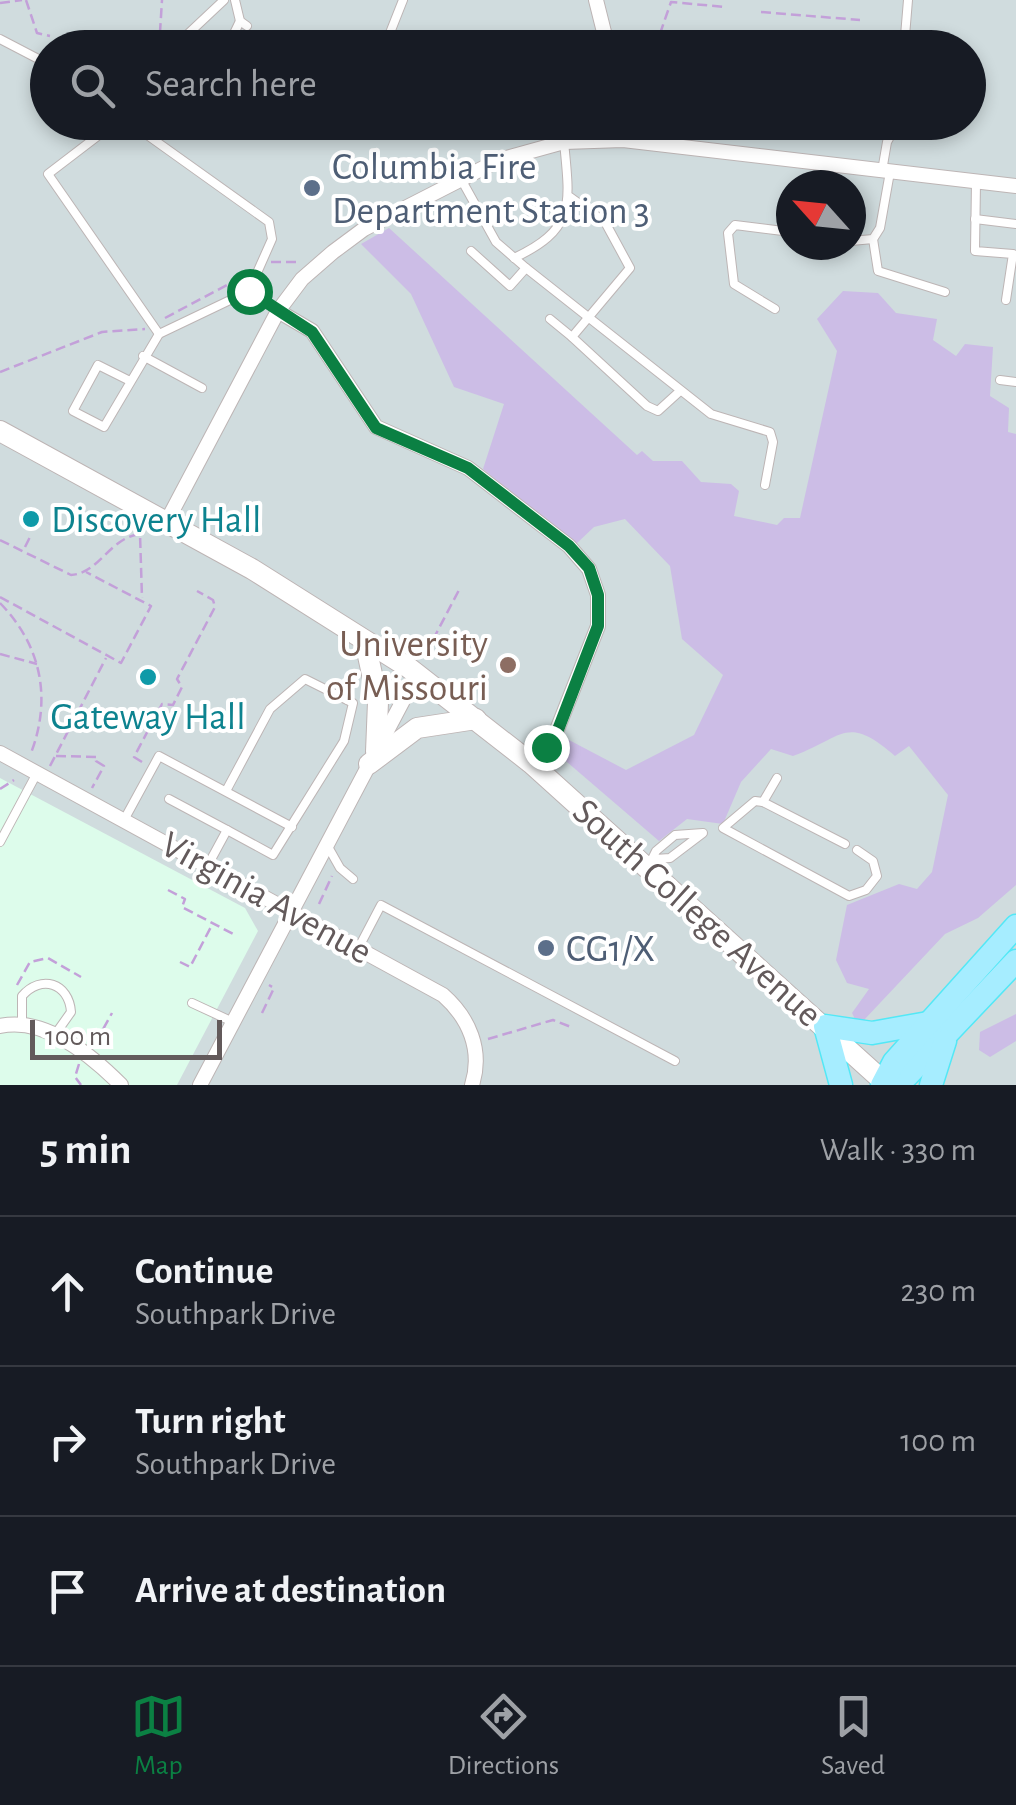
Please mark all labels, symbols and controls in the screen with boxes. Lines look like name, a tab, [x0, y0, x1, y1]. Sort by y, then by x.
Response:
search box	[30, 30, 986, 140]
icon: search	[65, 58, 120, 113]
text: Search here	[145, 66, 317, 104]
place label: Columbia Fire Department Station 3	[332, 149, 650, 231]
north arrow	[776, 170, 866, 260]
marker: Columbia Fire Department Station 3	[301, 177, 323, 199]
route start	[227, 269, 273, 315]
place label: Discovery Hall	[51, 502, 261, 540]
marker: Discovery Hall	[20, 508, 42, 530]
place label: University of Missouri	[326, 626, 488, 708]
marker: University of Missouri	[497, 654, 519, 676]
marker: Gateway Hall	[137, 666, 159, 688]
place label: Gateway Hall	[50, 699, 246, 737]
route end	[524, 725, 570, 771]
street label: South College Avenue	[565, 792, 828, 1035]
street label: Virginia Avenue	[154, 825, 378, 972]
place label: CG1/X	[566, 931, 655, 969]
marker: CG1/X	[535, 937, 557, 959]
scale bar	[30, 1015, 222, 1060]
text: 100 m	[45, 1023, 111, 1051]
text: 5 min	[40, 1129, 132, 1171]
text: Walk · 330 m	[820, 1134, 976, 1166]
text: Continue	[135, 1253, 273, 1291]
icon: ahead	[40, 1264, 95, 1319]
text: 230 m	[900, 1275, 976, 1307]
text: Southpark Drive	[135, 1298, 336, 1330]
text: Turn right	[135, 1403, 285, 1441]
icon: right	[40, 1414, 95, 1469]
text: 100 m	[900, 1425, 976, 1457]
text: Southpark Drive	[135, 1448, 336, 1480]
icon: arrive	[40, 1564, 95, 1619]
text: Arrive at destination	[135, 1572, 446, 1610]
tab: Map	[131, 1689, 186, 1783]
tab: Directions	[448, 1689, 559, 1783]
tab: Saved	[821, 1689, 885, 1783]

